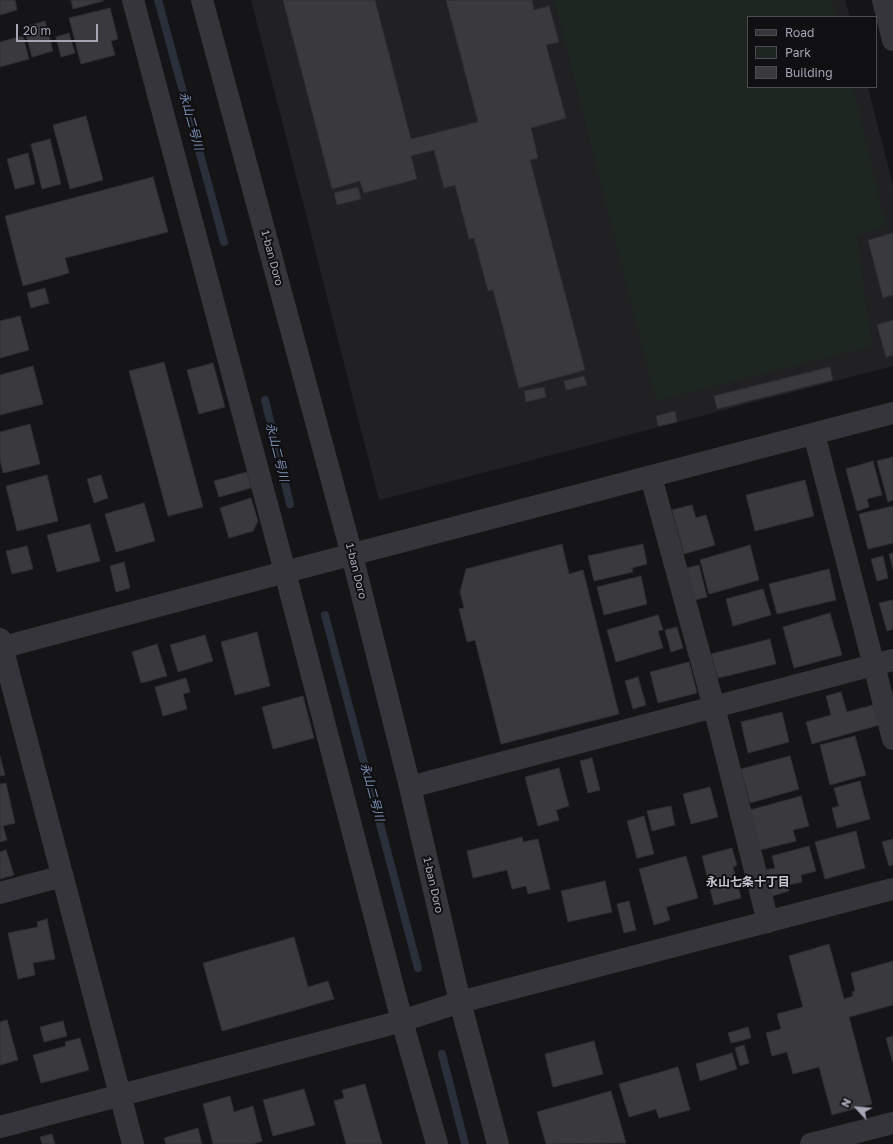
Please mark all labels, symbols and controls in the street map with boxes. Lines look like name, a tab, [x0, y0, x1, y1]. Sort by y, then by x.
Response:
scale bar	[18, 16, 100, 42]
legend	[747, 16, 877, 88]
text: 20 m	[23, 23, 51, 38]
text: Road	[785, 25, 814, 40]
text: Park	[785, 45, 811, 60]
text: Building	[785, 65, 833, 80]
water label: 永山二号川	[176, 90, 206, 152]
street label: 1-ban Doro	[258, 229, 286, 287]
water label: 永山二号川	[263, 421, 291, 483]
street label: 1-ban Doro	[343, 542, 369, 600]
water label: 永山二号川	[357, 761, 387, 823]
street label: 1-ban Doro	[420, 856, 446, 914]
district label: 永山七条十丁目	[706, 875, 790, 889]
north arrow	[837, 1088, 877, 1128]
text: N	[838, 1096, 853, 1109]

